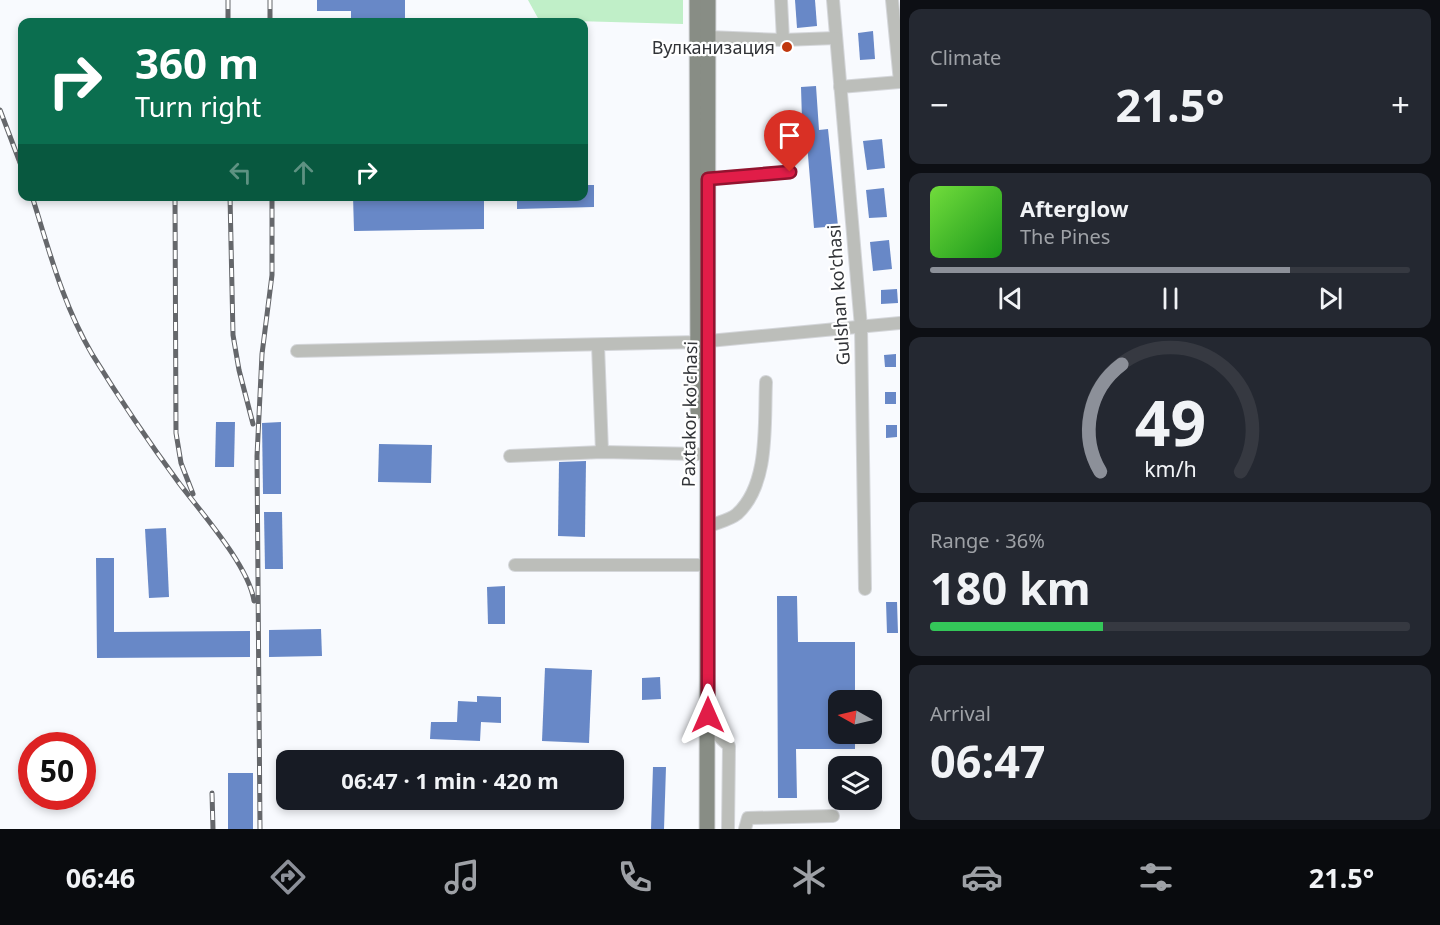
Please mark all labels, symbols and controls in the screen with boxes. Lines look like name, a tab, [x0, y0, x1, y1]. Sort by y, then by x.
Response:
text: 360 m	[135, 34, 259, 91]
place label: Вулканизация	[652, 35, 775, 59]
marker: Вулканизация	[780, 40, 794, 54]
icon: right	[36, 42, 114, 120]
text: Climate	[930, 44, 1001, 71]
text: 21.5°	[1116, 74, 1224, 135]
text: −	[930, 82, 949, 127]
text: +	[1391, 82, 1410, 127]
text: Turn right	[135, 88, 261, 125]
pin	[764, 110, 815, 172]
icon: arrive	[773, 119, 806, 152]
icon: left	[224, 156, 257, 189]
icon: ahead	[287, 156, 320, 189]
icon: right	[350, 156, 383, 189]
text: Afterglow	[1020, 193, 1129, 223]
text: The Pines	[1020, 223, 1110, 250]
street label: Gulshan ko'chasi	[821, 224, 855, 366]
icon: previous	[994, 282, 1027, 315]
icon: pause	[1154, 282, 1187, 315]
icon: next	[1314, 282, 1347, 315]
street label: Paxtakor ko'chasi	[676, 341, 702, 487]
text: 49	[1134, 379, 1206, 464]
text: km/h	[1144, 454, 1196, 483]
text: Range · 36%	[930, 527, 1045, 554]
text: 180 km	[930, 557, 1091, 618]
position arrow	[676, 683, 740, 747]
north arrow	[828, 690, 882, 744]
map controls	[828, 690, 882, 810]
text: Arrival	[930, 700, 991, 727]
text: 06:47	[930, 730, 1046, 791]
speed limit sign: 50	[18, 732, 96, 810]
button: layers	[828, 756, 882, 810]
text: 06:47 · 1 min · 420 m	[341, 765, 559, 795]
icon: directions	[267, 856, 309, 898]
icon: music	[441, 856, 483, 898]
icon: phone	[614, 856, 656, 898]
icon: climate	[788, 856, 830, 898]
icon: car	[961, 856, 1003, 898]
icon: filters	[1135, 856, 1177, 898]
text: 06:46	[66, 859, 135, 896]
text: 21.5°	[1309, 859, 1374, 896]

